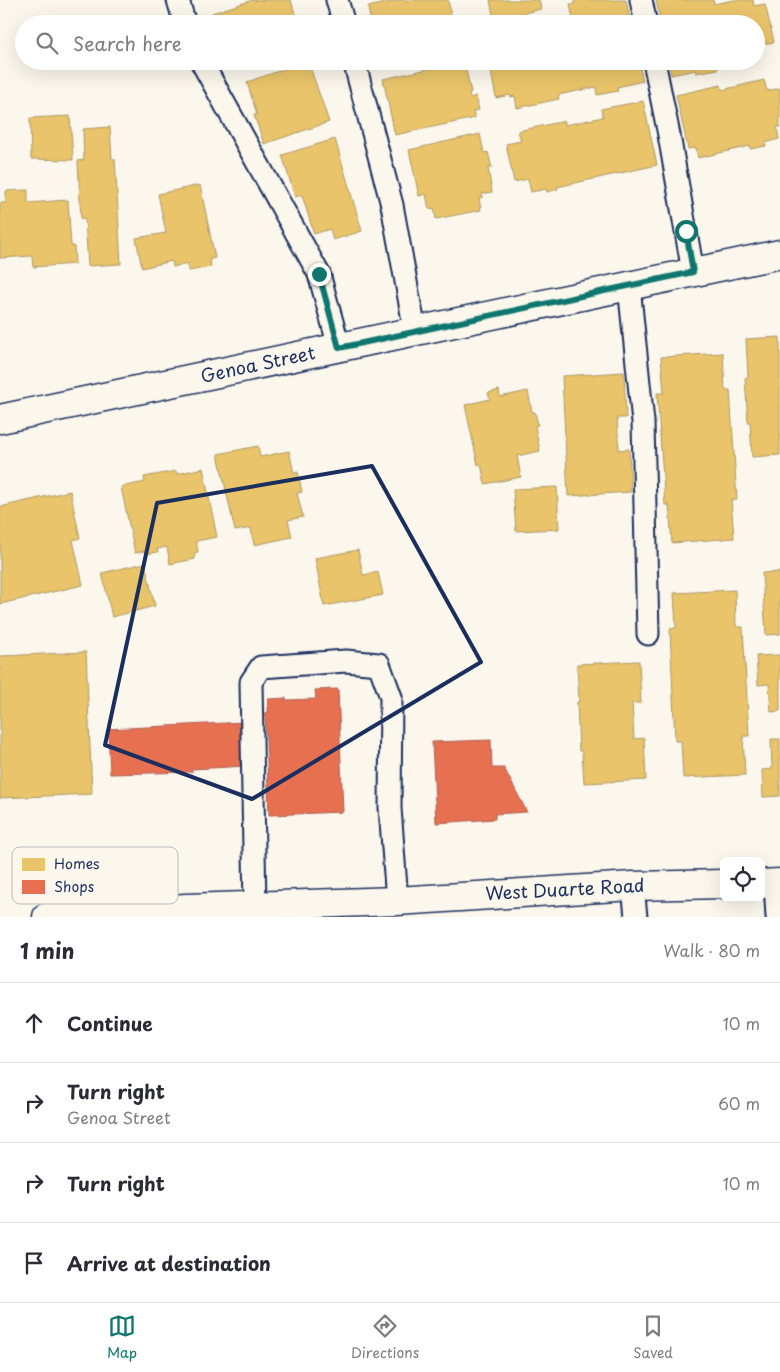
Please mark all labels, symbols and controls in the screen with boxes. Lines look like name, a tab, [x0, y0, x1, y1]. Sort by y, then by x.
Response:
search box	[15, 15, 765, 70]
icon: search	[33, 29, 61, 57]
text: Search here	[73, 29, 182, 57]
route start	[675, 220, 698, 243]
route end	[308, 263, 331, 286]
street label: Genoa Street	[198, 338, 317, 389]
legend	[12, 847, 178, 904]
text: Homes	[54, 853, 100, 874]
map controls	[720, 857, 765, 902]
button: locate	[720, 857, 765, 902]
street label: West Duarte Road	[485, 871, 645, 906]
text: Shops	[54, 876, 94, 897]
text: 1 min	[20, 934, 74, 966]
text: Walk · 80 m	[663, 938, 760, 962]
icon: ahead	[20, 1009, 48, 1037]
text: Continue	[67, 1009, 153, 1037]
text: 10 m	[723, 1011, 760, 1035]
text: Turn right	[67, 1077, 165, 1105]
icon: right	[20, 1089, 48, 1117]
text: 60 m	[718, 1091, 760, 1115]
text: Genoa Street	[67, 1105, 170, 1129]
icon: right	[20, 1169, 48, 1197]
text: Turn right	[67, 1169, 165, 1197]
text: 10 m	[723, 1171, 760, 1195]
icon: arrive	[20, 1249, 48, 1277]
text: Arrive at destination	[67, 1249, 271, 1277]
tab: Map	[107, 1312, 137, 1363]
tab: Directions	[351, 1312, 419, 1363]
tab: Saved	[633, 1312, 673, 1363]

